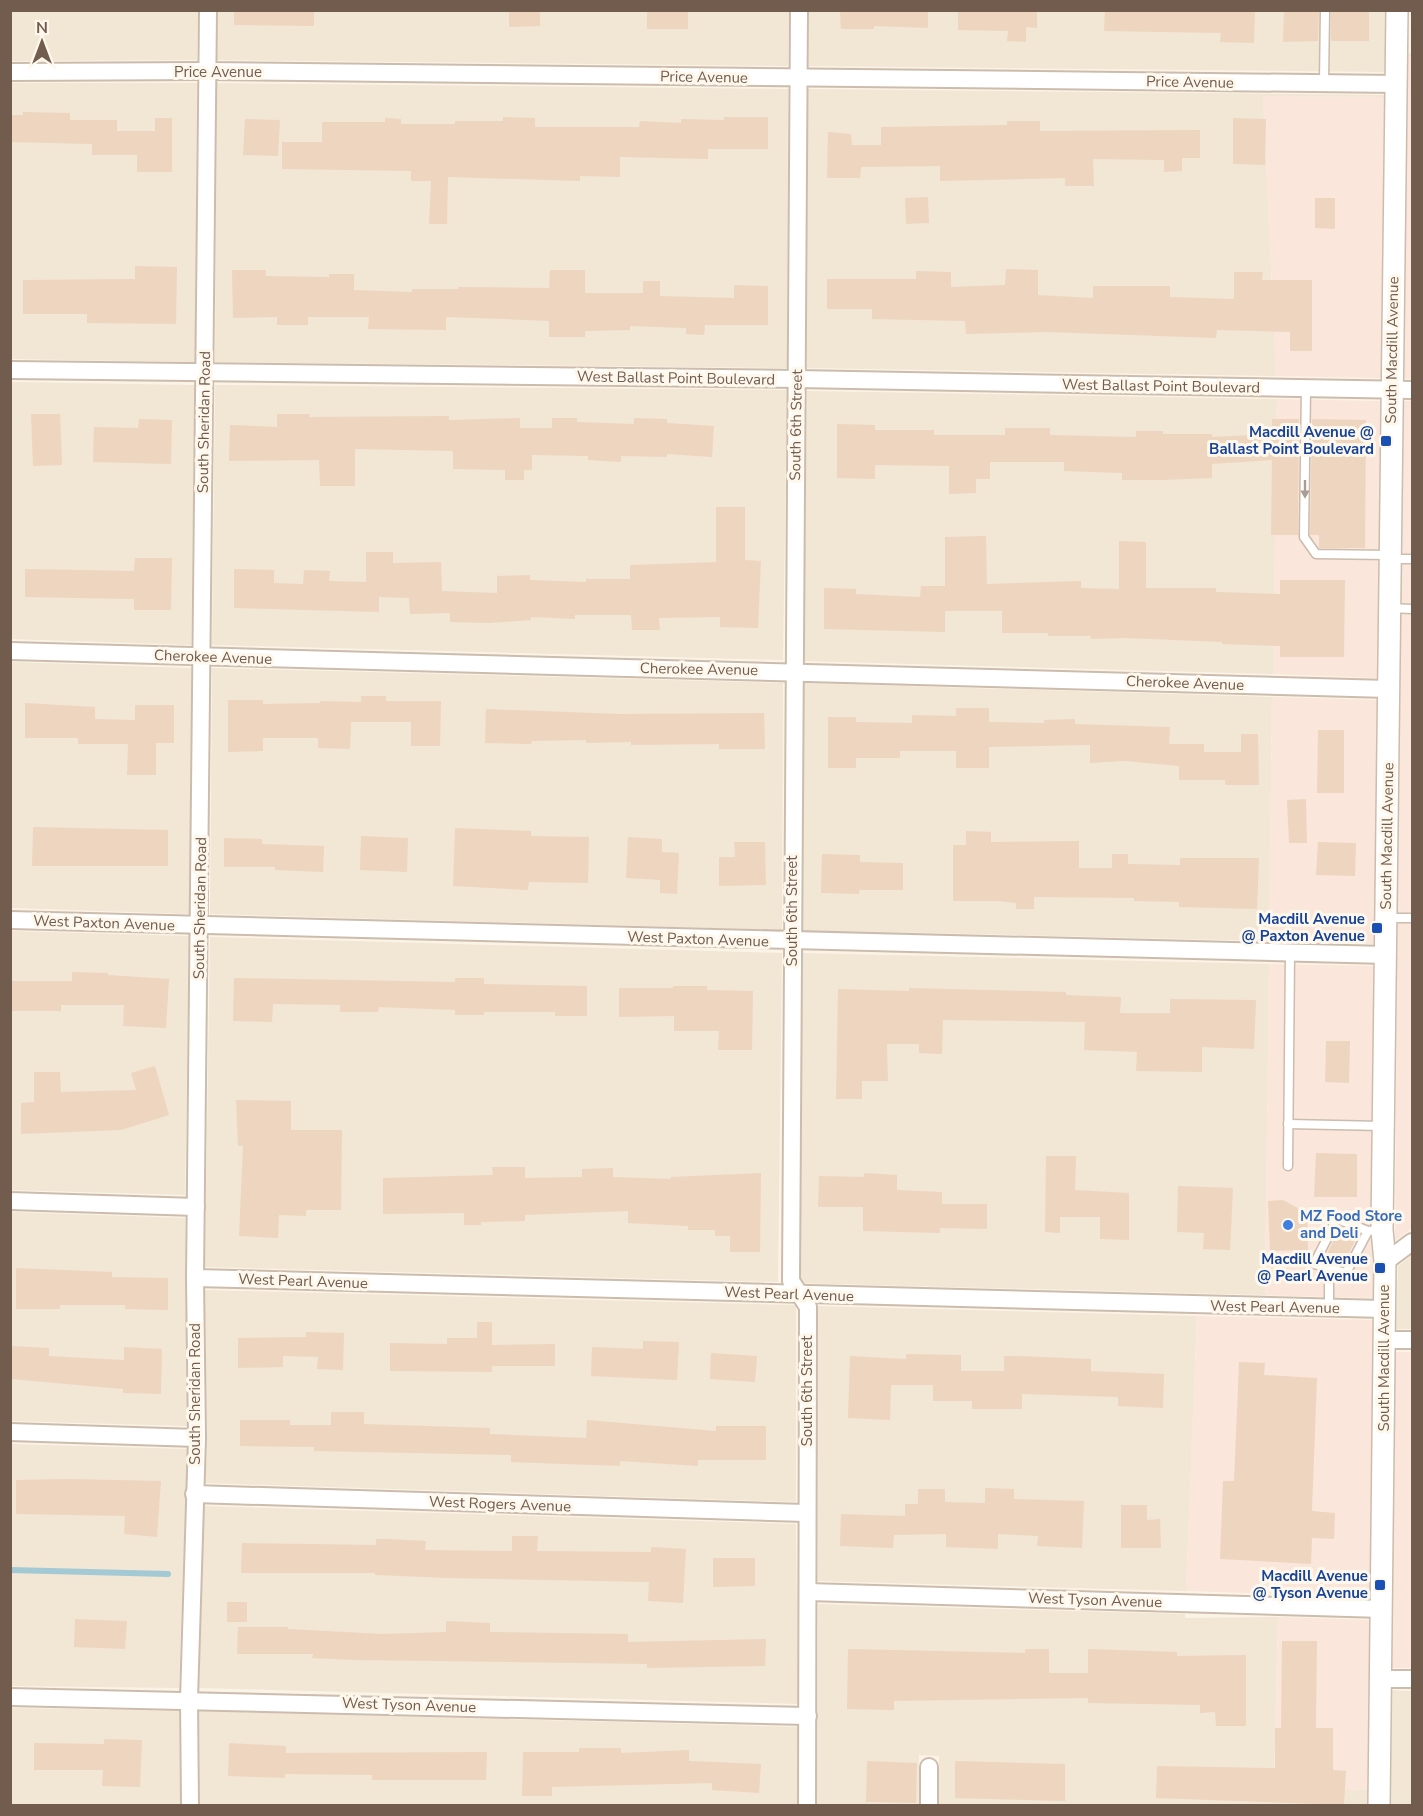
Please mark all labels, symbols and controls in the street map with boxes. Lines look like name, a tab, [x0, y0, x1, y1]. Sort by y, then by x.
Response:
north arrow	[12, 12, 72, 72]
text: N	[36, 17, 48, 39]
street label: Price Avenue	[174, 62, 262, 82]
street label: Price Avenue	[660, 66, 748, 88]
street label: Price Avenue	[1146, 71, 1234, 93]
street label: South Macdill Avenue	[1381, 276, 1403, 424]
street label: South Sheridan Road	[193, 351, 215, 493]
street label: West Ballast Point Boulevard	[577, 366, 775, 390]
street label: South 6th Street	[785, 369, 807, 481]
street label: West Ballast Point Boulevard	[1062, 374, 1260, 398]
place label: Macdill Avenue @ Ballast Point Boulevard	[1209, 422, 1374, 459]
marker: Macdill Avenue @ Ballast Point Boulevard	[1379, 434, 1393, 448]
one-way arrow	[1300, 479, 1310, 498]
street label: Cherokee Avenue	[153, 645, 273, 669]
street label: Cherokee Avenue	[640, 658, 758, 680]
street label: Cherokee Avenue	[1125, 671, 1245, 695]
street label: South Macdill Avenue	[1376, 762, 1398, 910]
street label: South Sheridan Road	[189, 837, 211, 979]
street label: South 6th Street	[782, 855, 802, 967]
place label: Macdill Avenue @ Paxton Avenue	[1242, 909, 1365, 946]
street label: West Paxton Avenue	[33, 911, 175, 935]
marker: Macdill Avenue @ Paxton Avenue	[1370, 921, 1384, 935]
street label: West Paxton Avenue	[627, 927, 769, 951]
place label: MZ Food Store and Deli	[1300, 1206, 1402, 1243]
marker: MZ Food Store and Deli	[1281, 1218, 1295, 1232]
place label: Macdill Avenue @ Pearl Avenue	[1257, 1249, 1368, 1286]
marker: Macdill Avenue @ Pearl Avenue	[1373, 1261, 1387, 1275]
street label: West Pearl Avenue	[238, 1269, 368, 1293]
street label: West Pearl Avenue	[724, 1282, 854, 1306]
street label: South Macdill Avenue	[1374, 1284, 1394, 1432]
street label: West Pearl Avenue	[1210, 1296, 1340, 1318]
street label: South Sheridan Road	[185, 1323, 205, 1465]
street label: South 6th Street	[797, 1335, 817, 1447]
street label: West Rogers Avenue	[429, 1492, 571, 1516]
place label: Macdill Avenue @ Tyson Avenue	[1253, 1566, 1368, 1603]
marker: Macdill Avenue @ Tyson Avenue	[1373, 1578, 1387, 1592]
street label: West Tyson Avenue	[1027, 1588, 1163, 1612]
street label: West Tyson Avenue	[341, 1693, 477, 1717]

